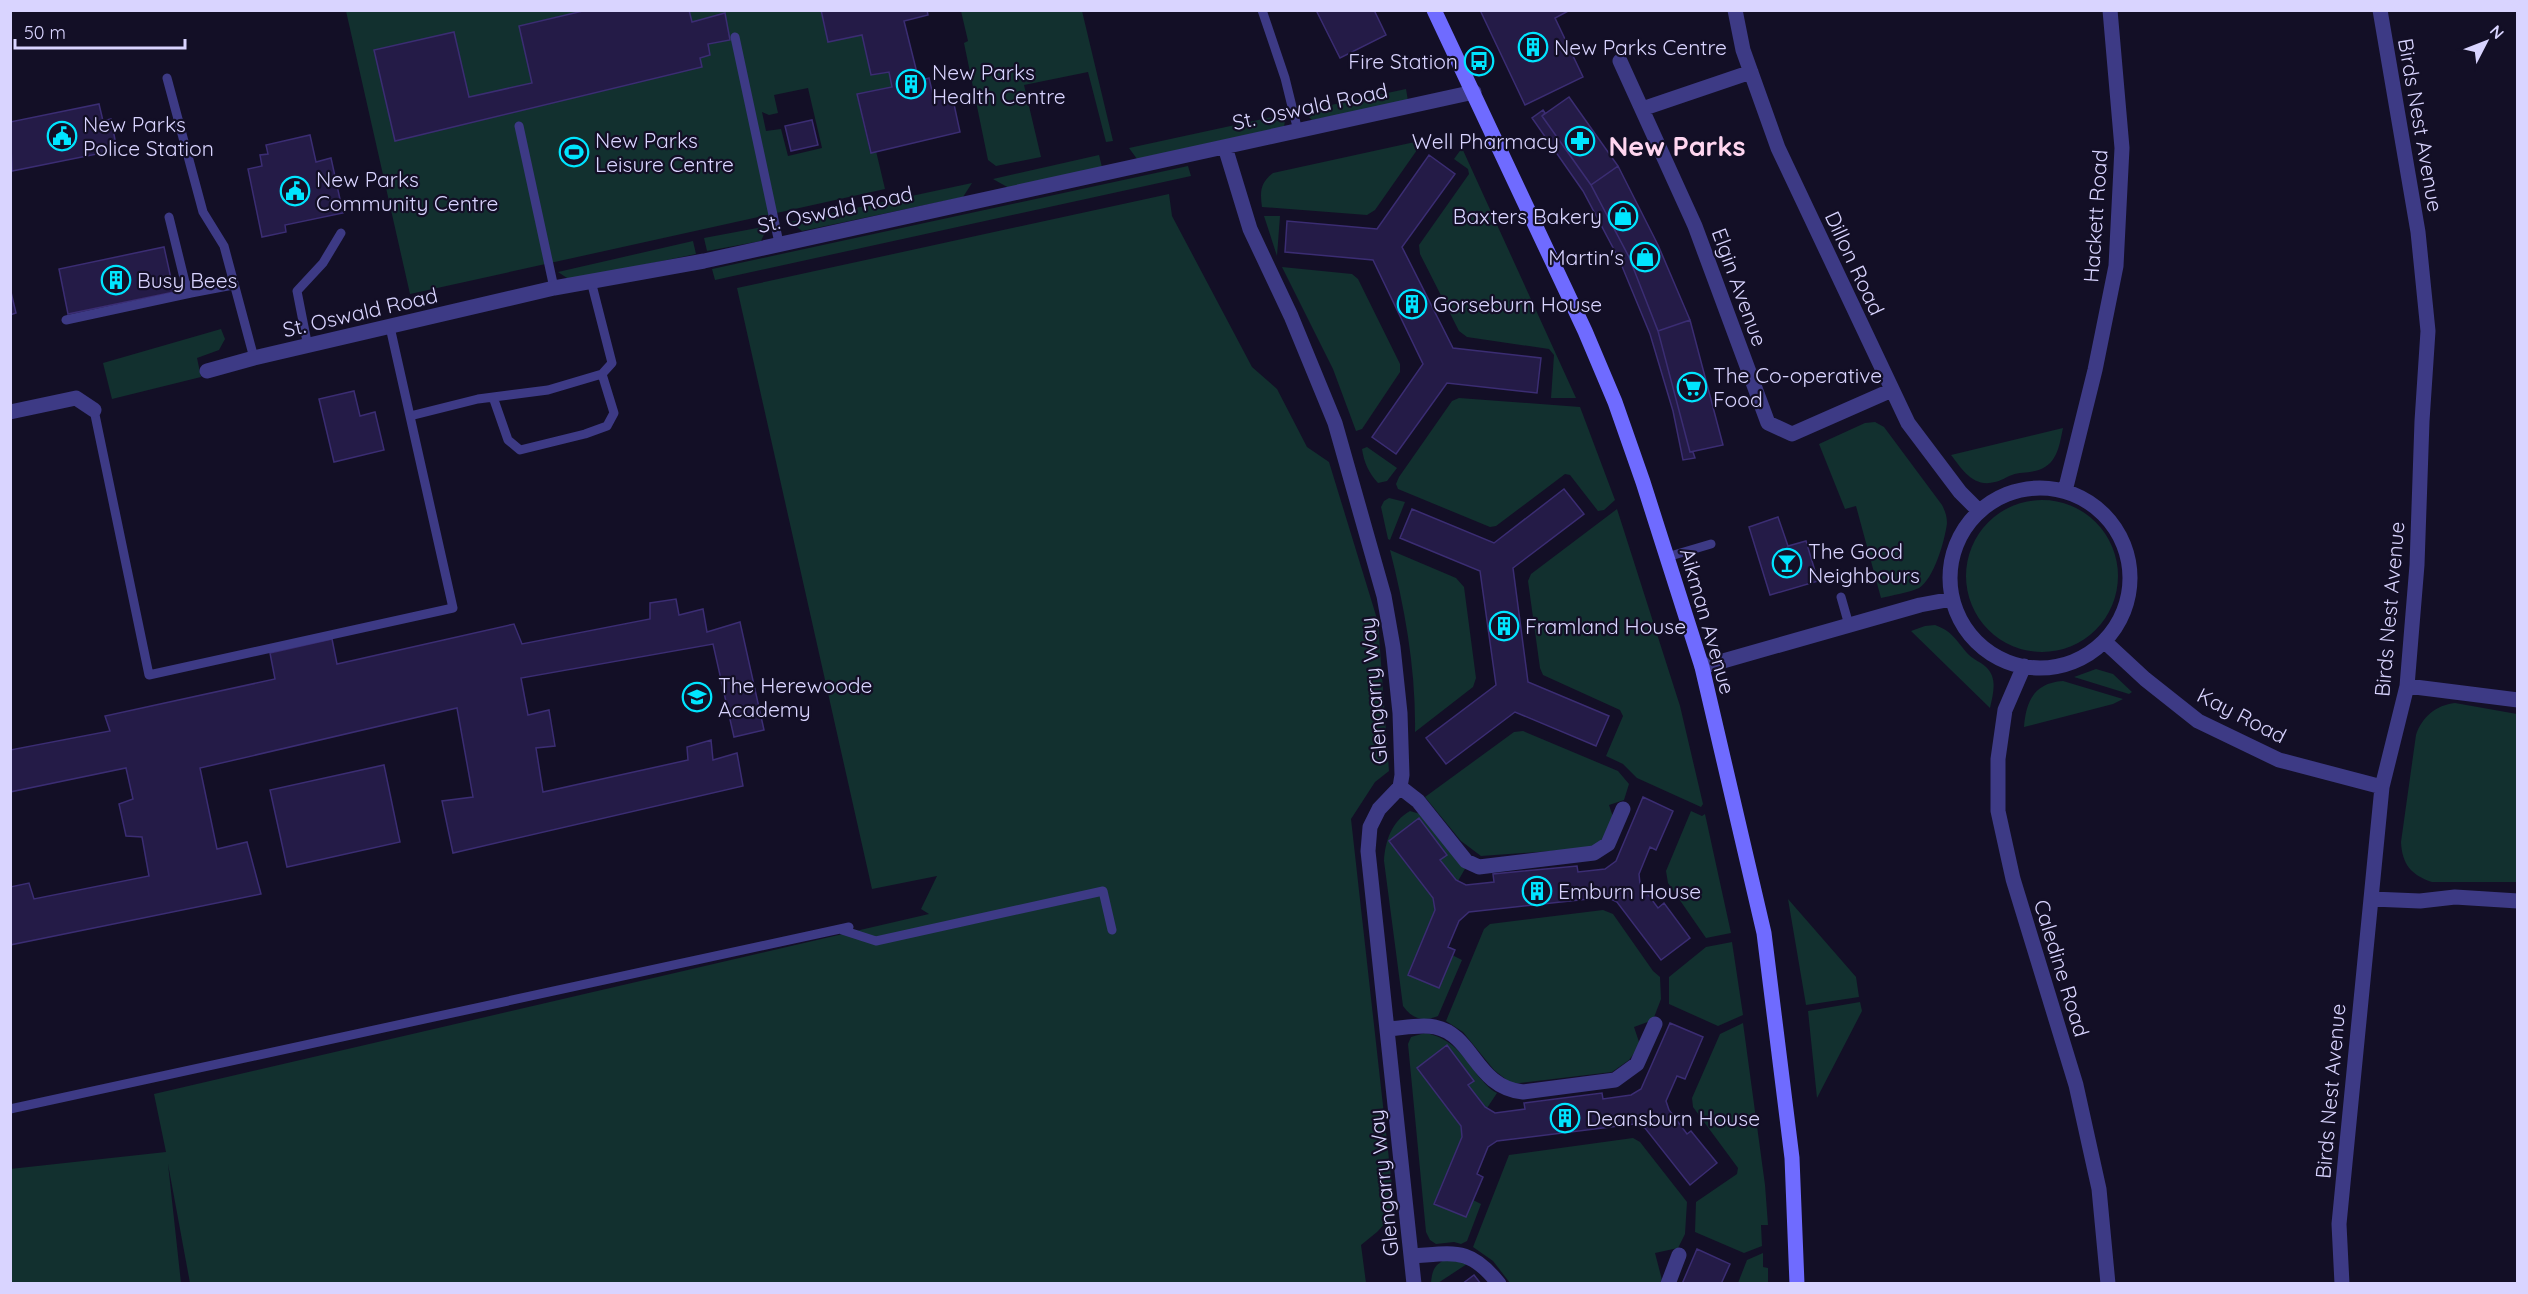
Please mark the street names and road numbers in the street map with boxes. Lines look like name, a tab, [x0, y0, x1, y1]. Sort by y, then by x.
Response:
street label: Birds Nest Avenue	[2393, 36, 2449, 214]
street label: St. Oswald Road	[1230, 77, 1390, 135]
street label: Hackett Road	[2077, 149, 2113, 283]
street label: St. Oswald Road	[755, 180, 915, 238]
street label: Dillon Road	[1820, 207, 1890, 319]
street label: Elgin Avenue	[1707, 224, 1773, 350]
street label: St. Oswald Road	[280, 282, 440, 342]
street label: Birds Nest Avenue	[2368, 520, 2410, 698]
street label: Aikman Avenue	[1675, 545, 1741, 697]
street label: Glengarry Way	[1354, 616, 1392, 766]
street label: Kay Road	[2193, 681, 2291, 749]
street label: Caledine Road	[2029, 896, 2095, 1040]
street label: Birds Nest Avenue	[2309, 1002, 2351, 1180]
street label: Glengarry Way	[1362, 1108, 1404, 1258]

